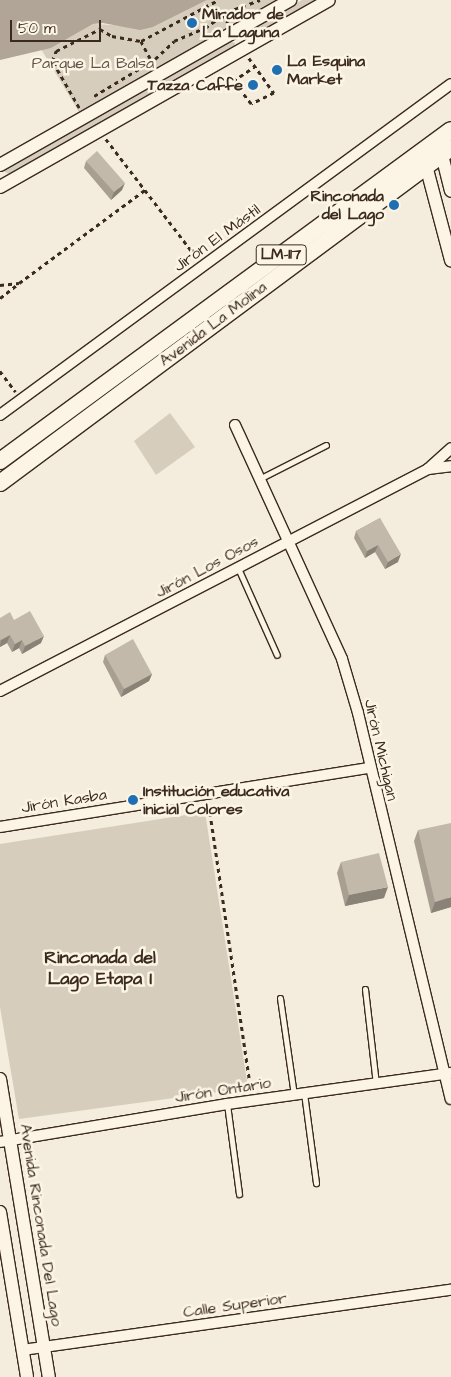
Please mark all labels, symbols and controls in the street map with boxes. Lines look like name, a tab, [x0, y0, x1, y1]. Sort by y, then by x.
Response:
place label: Mirador de La Laguna	[202, 4, 284, 42]
scale bar	[12, 10, 104, 42]
marker: Mirador de La Laguna	[186, 17, 198, 29]
text: 50 m	[18, 18, 56, 39]
place label: La Esquina Market	[287, 51, 365, 89]
park label: Parque La Balsa	[32, 53, 154, 73]
marker: La Esquina Market	[271, 64, 283, 76]
place label: Tazza Caffe	[147, 75, 243, 95]
marker: Tazza Caffe	[247, 79, 259, 91]
place label: Rinconada del Lago	[311, 186, 384, 224]
marker: Rinconada del Lago	[388, 199, 400, 211]
street label: Jirón El Mástil	[170, 200, 264, 276]
road number: LM-117	[255, 242, 307, 268]
street label: Avenida La Molina	[156, 277, 270, 371]
street label: Jirón Los Osos	[152, 532, 262, 602]
street label: Jirón Michigan	[360, 697, 402, 803]
place label: Institución educativa inicial Colores	[143, 781, 289, 819]
street label: Jirón Kasba	[20, 785, 108, 817]
marker: Institución educativa inicial Colores	[127, 794, 139, 806]
district label: Rinconada del Lago Etapa I	[44, 948, 156, 991]
street label: Jirón Ontario	[174, 1073, 272, 1107]
street label: Avenida Rinconada Del Lago	[16, 1122, 66, 1328]
street label: Calle Superior	[182, 1288, 288, 1322]

